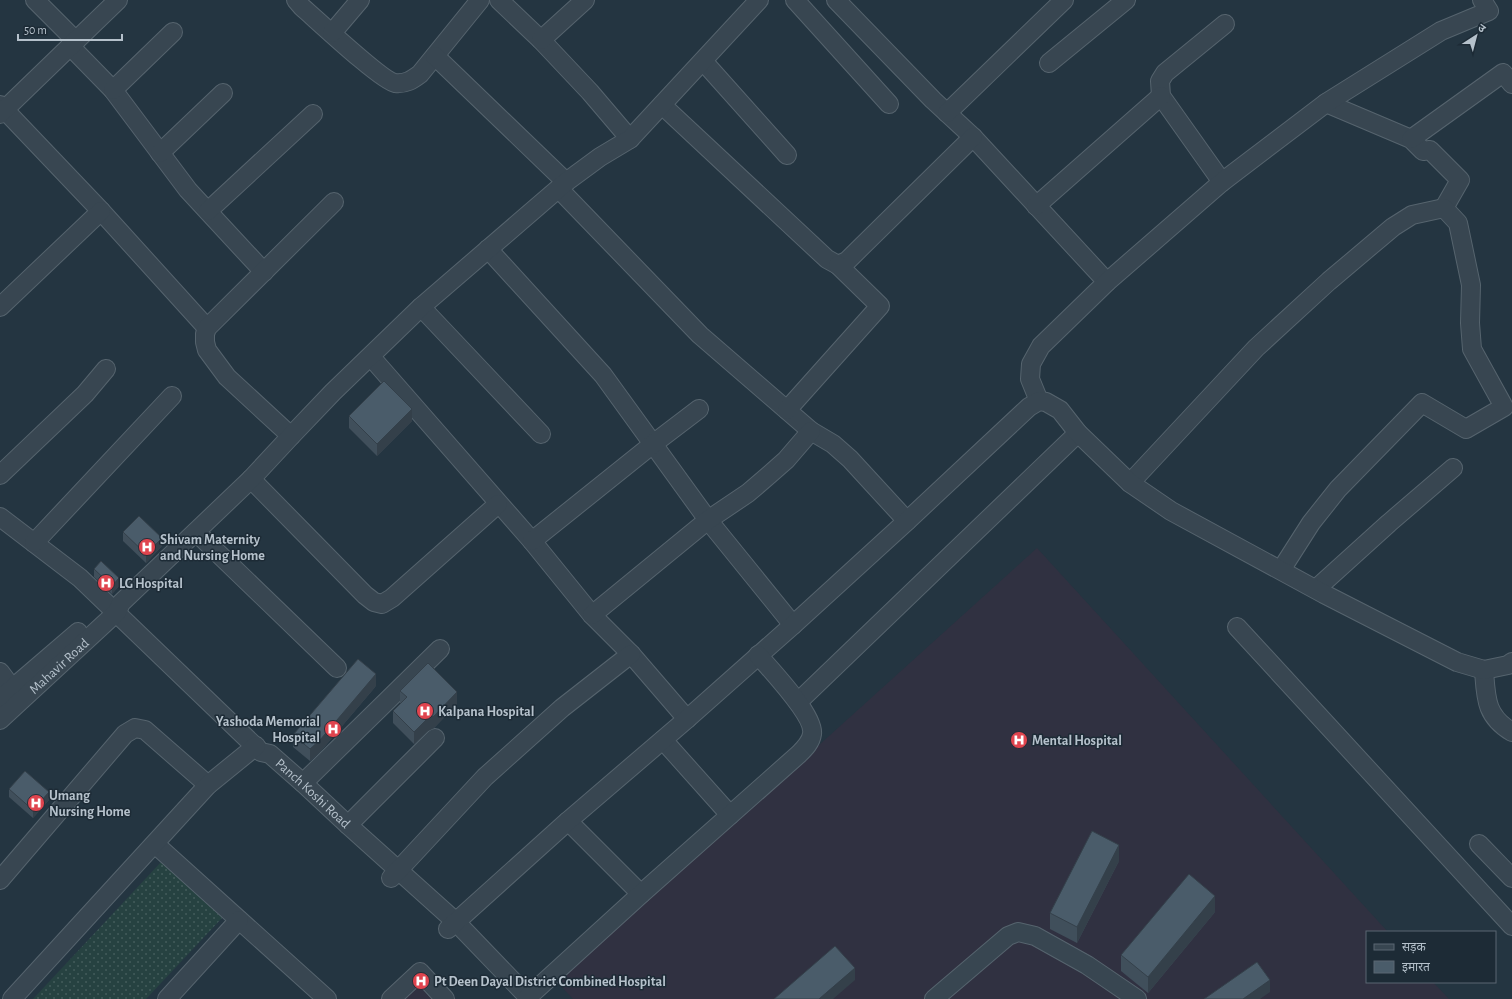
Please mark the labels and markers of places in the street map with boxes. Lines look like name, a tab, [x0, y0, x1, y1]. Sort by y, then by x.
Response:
place label: Shivam Maternity and Nursing Home	[160, 533, 265, 563]
hospital icon: Shivam Maternity and Nursing Home	[137, 537, 157, 557]
hospital icon: LG Hospital	[96, 573, 116, 593]
place label: LG Hospital	[119, 577, 183, 591]
hospital icon: Kalpana Hospital	[415, 701, 435, 721]
place label: Kalpana Hospital	[438, 705, 534, 719]
place label: Yashoda Memorial Hospital	[216, 715, 320, 745]
hospital icon: Yashoda Memorial Hospital	[323, 719, 343, 739]
hospital icon: Mental Hospital	[1009, 730, 1029, 750]
place label: Mental Hospital	[1032, 734, 1122, 748]
place label: Umang Nursing Home	[49, 789, 131, 819]
hospital icon: Umang Nursing Home	[26, 793, 46, 813]
hospital icon: Pt Deen Dayal District Combined Hospital	[411, 971, 431, 991]
place label: Pt Deen Dayal District Combined Hospital	[434, 975, 666, 989]

